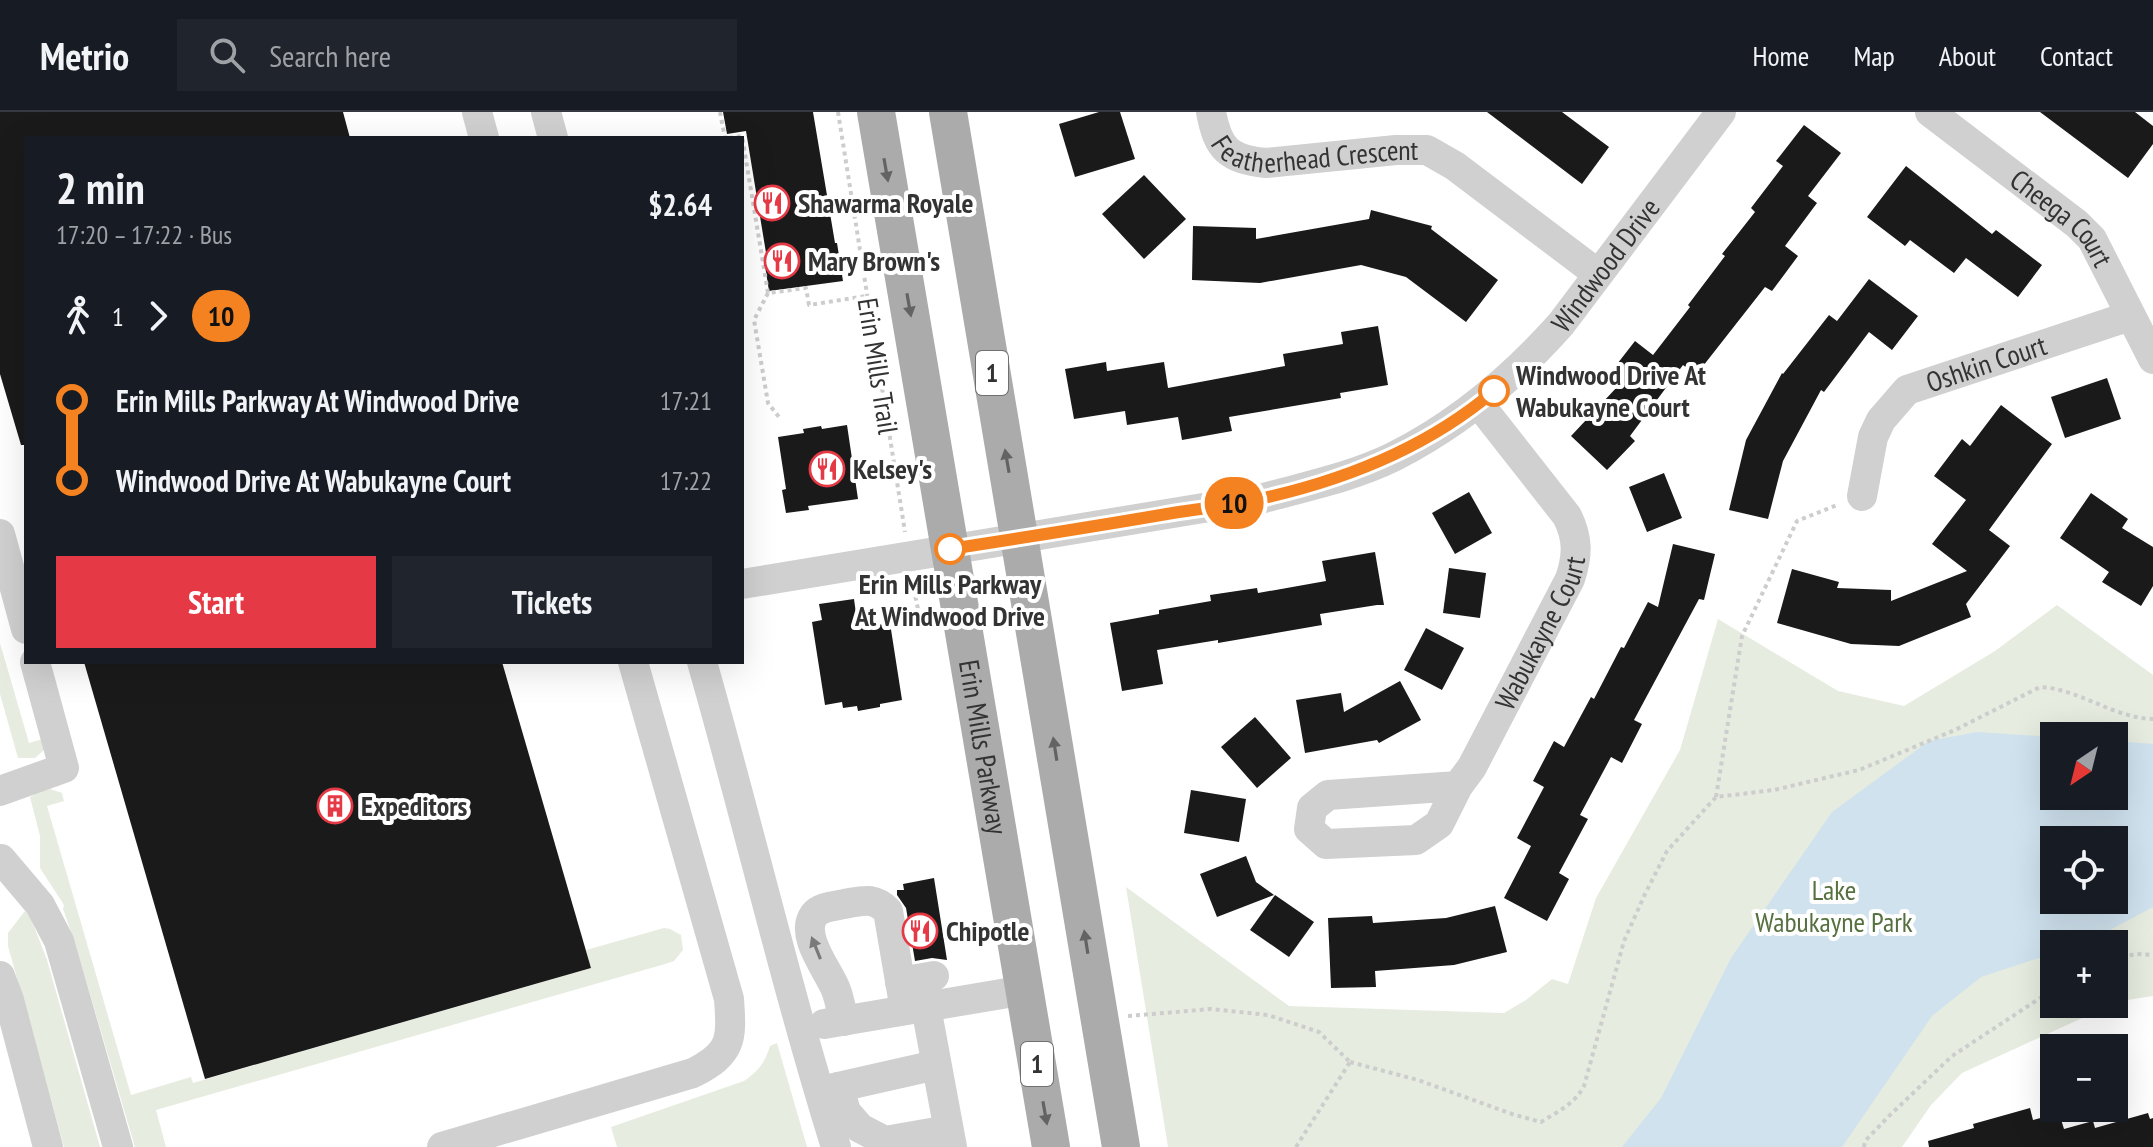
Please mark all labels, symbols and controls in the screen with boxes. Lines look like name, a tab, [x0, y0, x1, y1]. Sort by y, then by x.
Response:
search box	[177, 19, 737, 91]
text: Metrio	[40, 31, 129, 80]
icon: search	[205, 33, 249, 77]
text: Search here	[269, 36, 391, 75]
text: Home	[1753, 37, 1809, 74]
text: Map	[1853, 37, 1895, 74]
text: About	[1939, 37, 1996, 74]
text: Contact	[2040, 37, 2113, 74]
street label: Featherhead Crescent	[1203, 128, 1419, 181]
one-way arrow	[880, 158, 893, 183]
text: 2 min	[56, 159, 145, 216]
street label: Cheega Court	[2003, 161, 2122, 273]
restaurant icon: Shawarma Royale	[753, 184, 791, 222]
place label: Shawarma Royale	[798, 184, 973, 221]
text: $2.64	[648, 185, 712, 224]
street label: Windwood Drive	[1542, 190, 1668, 339]
text: 17:20 – 17:22 · Bus	[56, 218, 232, 251]
restaurant icon: Mary Brown's	[763, 242, 801, 280]
place label: Mary Brown's	[808, 242, 940, 279]
one-way arrow	[903, 293, 916, 318]
icon: walk	[56, 294, 100, 338]
icon: forward	[136, 294, 180, 338]
street label: Erin Mills Trail	[849, 295, 908, 437]
text: 10	[208, 297, 234, 334]
text: 1	[112, 300, 124, 333]
street label: Oshkin Court	[1921, 326, 2051, 400]
road number: 1	[976, 351, 1008, 395]
place label: Windwood Drive At Wabukayne Court	[1515, 356, 1706, 425]
marker: Windwood Drive At Wabukayne Court	[1479, 376, 1509, 406]
text: Erin Mills Parkway At Windwood Drive	[116, 381, 519, 420]
text: 17:21	[660, 384, 712, 417]
one-way arrow	[1000, 448, 1012, 473]
restaurant icon: Kelsey's	[808, 450, 846, 488]
place label: Kelsey's	[853, 450, 932, 487]
text: Windwood Drive At Wabukayne Court	[116, 461, 511, 500]
text: 17:22	[660, 464, 712, 497]
line badge: 10	[1198, 477, 1270, 529]
text: 10	[1221, 484, 1247, 521]
marker: Erin Mills Parkway At Windwood Drive	[935, 534, 965, 564]
street label: Wabukayne Court	[1486, 553, 1593, 716]
button: Start	[56, 556, 376, 648]
button: Tickets	[392, 556, 712, 648]
place label: Erin Mills Parkway At Windwood Drive	[854, 565, 1045, 634]
street label: Erin Mills Parkway	[951, 657, 1017, 837]
north arrow	[2040, 722, 2128, 810]
map controls	[2040, 722, 2128, 1122]
one-way arrow	[1048, 736, 1060, 761]
building icon: Expeditors	[316, 787, 354, 825]
place label: Expeditors	[361, 787, 467, 824]
button: locate	[2040, 826, 2128, 914]
park label: Lake Wabukayne Park	[1755, 871, 1913, 940]
restaurant icon: Chipotle	[901, 912, 939, 950]
place label: Chipotle	[946, 912, 1030, 949]
one-way arrow	[1080, 929, 1092, 954]
button: +	[2040, 930, 2128, 1018]
one-way arrow	[809, 936, 822, 960]
button: −	[2040, 1034, 2128, 1122]
road number: 1	[1021, 1042, 1053, 1086]
one-way arrow	[1040, 1101, 1052, 1126]

